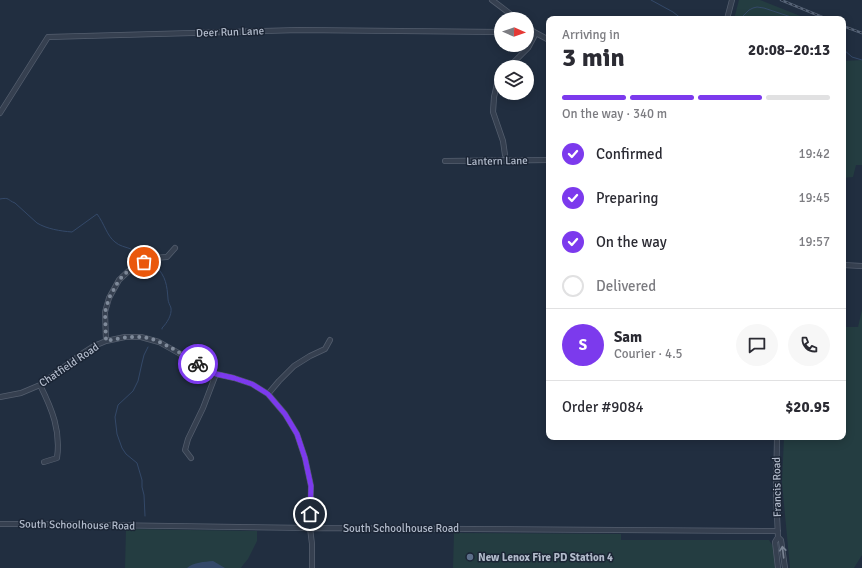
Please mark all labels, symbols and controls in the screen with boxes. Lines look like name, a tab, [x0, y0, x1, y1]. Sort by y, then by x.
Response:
north arrow	[494, 12, 534, 52]
map controls	[494, 12, 534, 100]
street label: Deer Run Lane	[196, 24, 264, 40]
text: Arriving in	[562, 27, 620, 43]
text: 20:08–20:13	[748, 41, 830, 59]
text: 3 min	[562, 42, 625, 74]
button: layers	[494, 60, 534, 100]
text: On the way · 340 m	[562, 106, 667, 122]
icon: check	[562, 143, 584, 165]
text: Confirmed	[596, 145, 663, 163]
text: 19:42	[798, 146, 830, 162]
street label: Lantern Lane	[466, 154, 528, 168]
icon: check	[562, 187, 584, 209]
text: Preparing	[596, 189, 659, 207]
text: 19:45	[798, 190, 830, 206]
icon: check	[562, 231, 584, 253]
text: On the way	[596, 233, 667, 251]
text: 19:57	[798, 234, 830, 250]
pin	[127, 245, 161, 279]
icon: bag	[133, 251, 155, 273]
text: Delivered	[596, 277, 656, 295]
button: chat	[736, 324, 778, 366]
button: phone	[788, 324, 830, 366]
text: Sam	[614, 328, 642, 346]
text: S	[579, 336, 587, 354]
street label: Chatfield Road	[37, 340, 101, 390]
courier	[178, 344, 218, 384]
text: Courier · 4.5	[614, 346, 683, 362]
icon: bike	[187, 353, 209, 375]
text: Order #9084	[562, 398, 644, 416]
text: $20.95	[785, 398, 830, 416]
street label: Francis Road	[770, 457, 784, 517]
pin	[293, 497, 327, 531]
icon: home	[299, 503, 321, 525]
street label: South Schoolhouse Road	[19, 517, 135, 533]
street label: South Schoolhouse Road	[343, 522, 459, 535]
one-way arrow	[779, 546, 787, 559]
place label: New Lenox Fire PD Station 4	[478, 551, 613, 564]
marker: New Lenox Fire PD Station 4	[465, 552, 475, 562]

